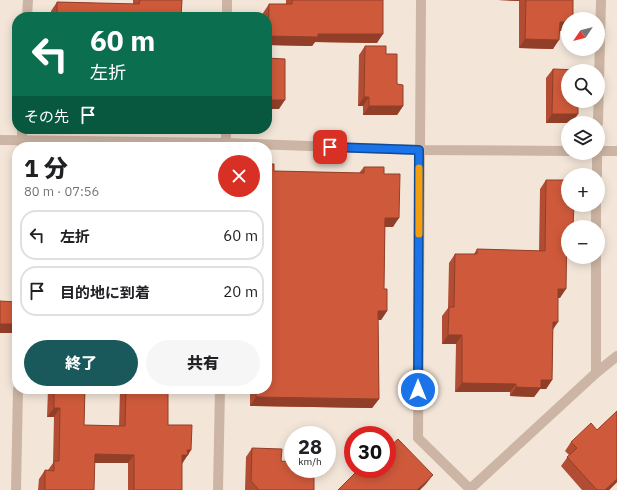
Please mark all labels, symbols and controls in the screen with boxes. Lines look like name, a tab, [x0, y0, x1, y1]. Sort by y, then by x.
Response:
north arrow	[561, 12, 605, 56]
map controls	[561, 12, 605, 264]
text: 60 m	[90, 22, 155, 59]
icon: left	[24, 28, 76, 80]
text: 左折	[90, 61, 126, 84]
button: search	[561, 64, 605, 108]
icon: arrive	[77, 104, 99, 126]
text: その先	[24, 107, 69, 126]
button: layers	[561, 116, 605, 160]
pin	[313, 130, 347, 164]
icon: arrive	[319, 136, 341, 158]
text: 1 分	[24, 152, 68, 184]
button: close	[218, 155, 260, 197]
button: +	[561, 168, 605, 212]
text: 80 m · 07:56	[24, 183, 99, 200]
button: −	[561, 220, 605, 264]
icon: left	[26, 224, 48, 246]
text: 60 m	[223, 226, 258, 245]
text: 左折	[60, 227, 90, 246]
icon: arrive	[26, 280, 48, 302]
text: 20 m	[223, 282, 258, 301]
text: 目的地に到着	[60, 283, 150, 302]
button: 終了	[24, 340, 138, 386]
button: 共有	[146, 340, 260, 386]
position arrow	[397, 369, 439, 411]
speed limit sign: 30	[344, 426, 396, 478]
text: 28	[298, 433, 322, 460]
text: km/h	[298, 455, 322, 468]

